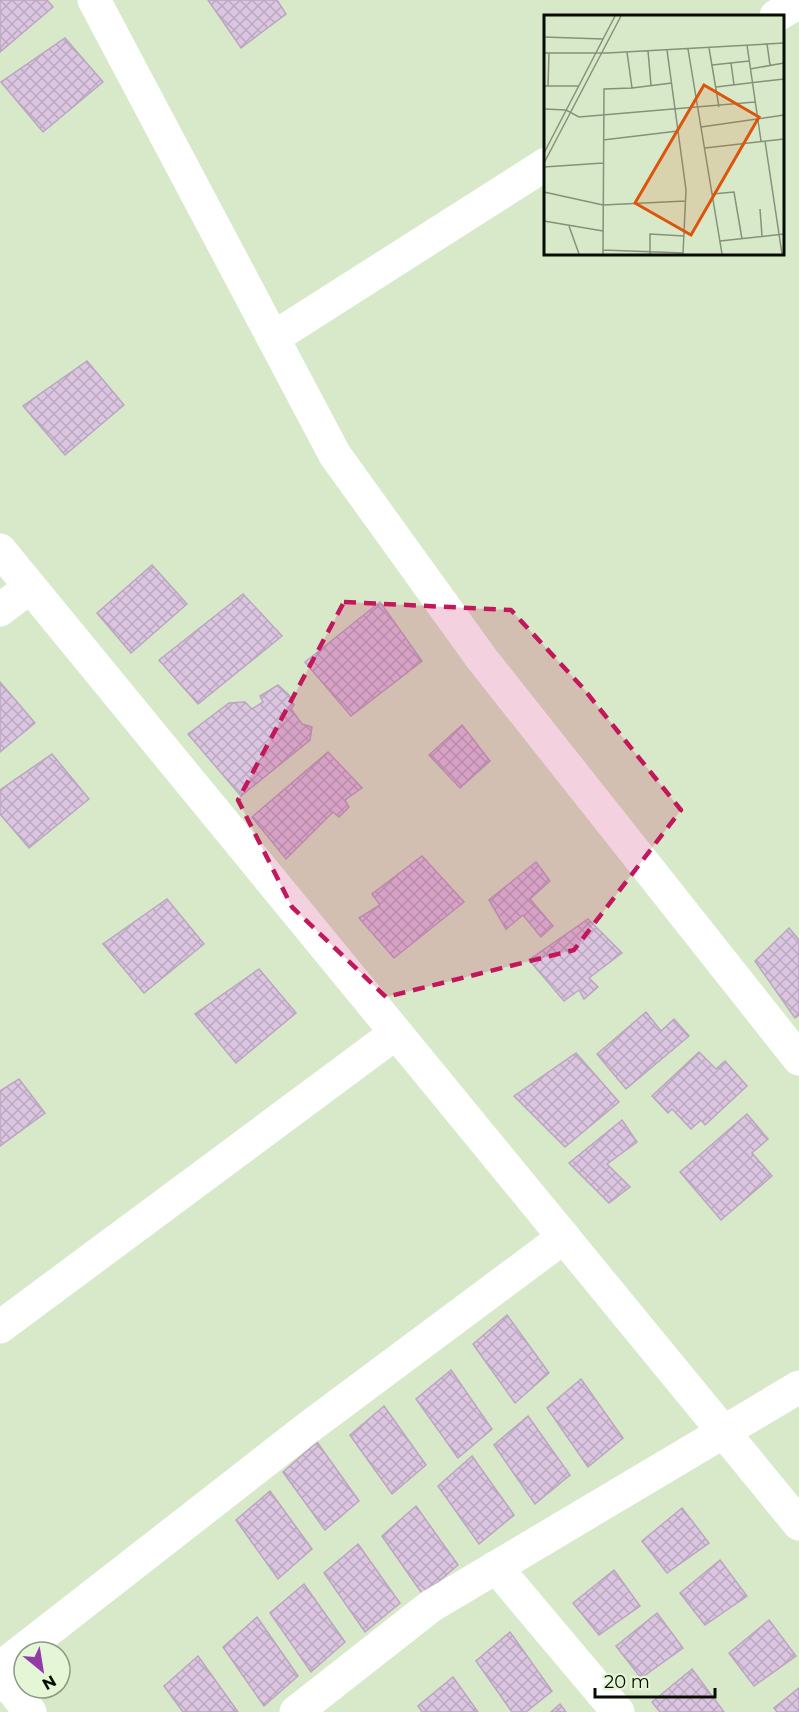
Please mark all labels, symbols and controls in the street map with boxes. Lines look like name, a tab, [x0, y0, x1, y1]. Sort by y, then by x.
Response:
inset map	[544, 15, 784, 255]
north arrow	[12, 1640, 72, 1700]
scale bar	[595, 1661, 715, 1699]
text: N	[39, 1671, 60, 1694]
text: 20 m	[604, 1671, 650, 1693]

